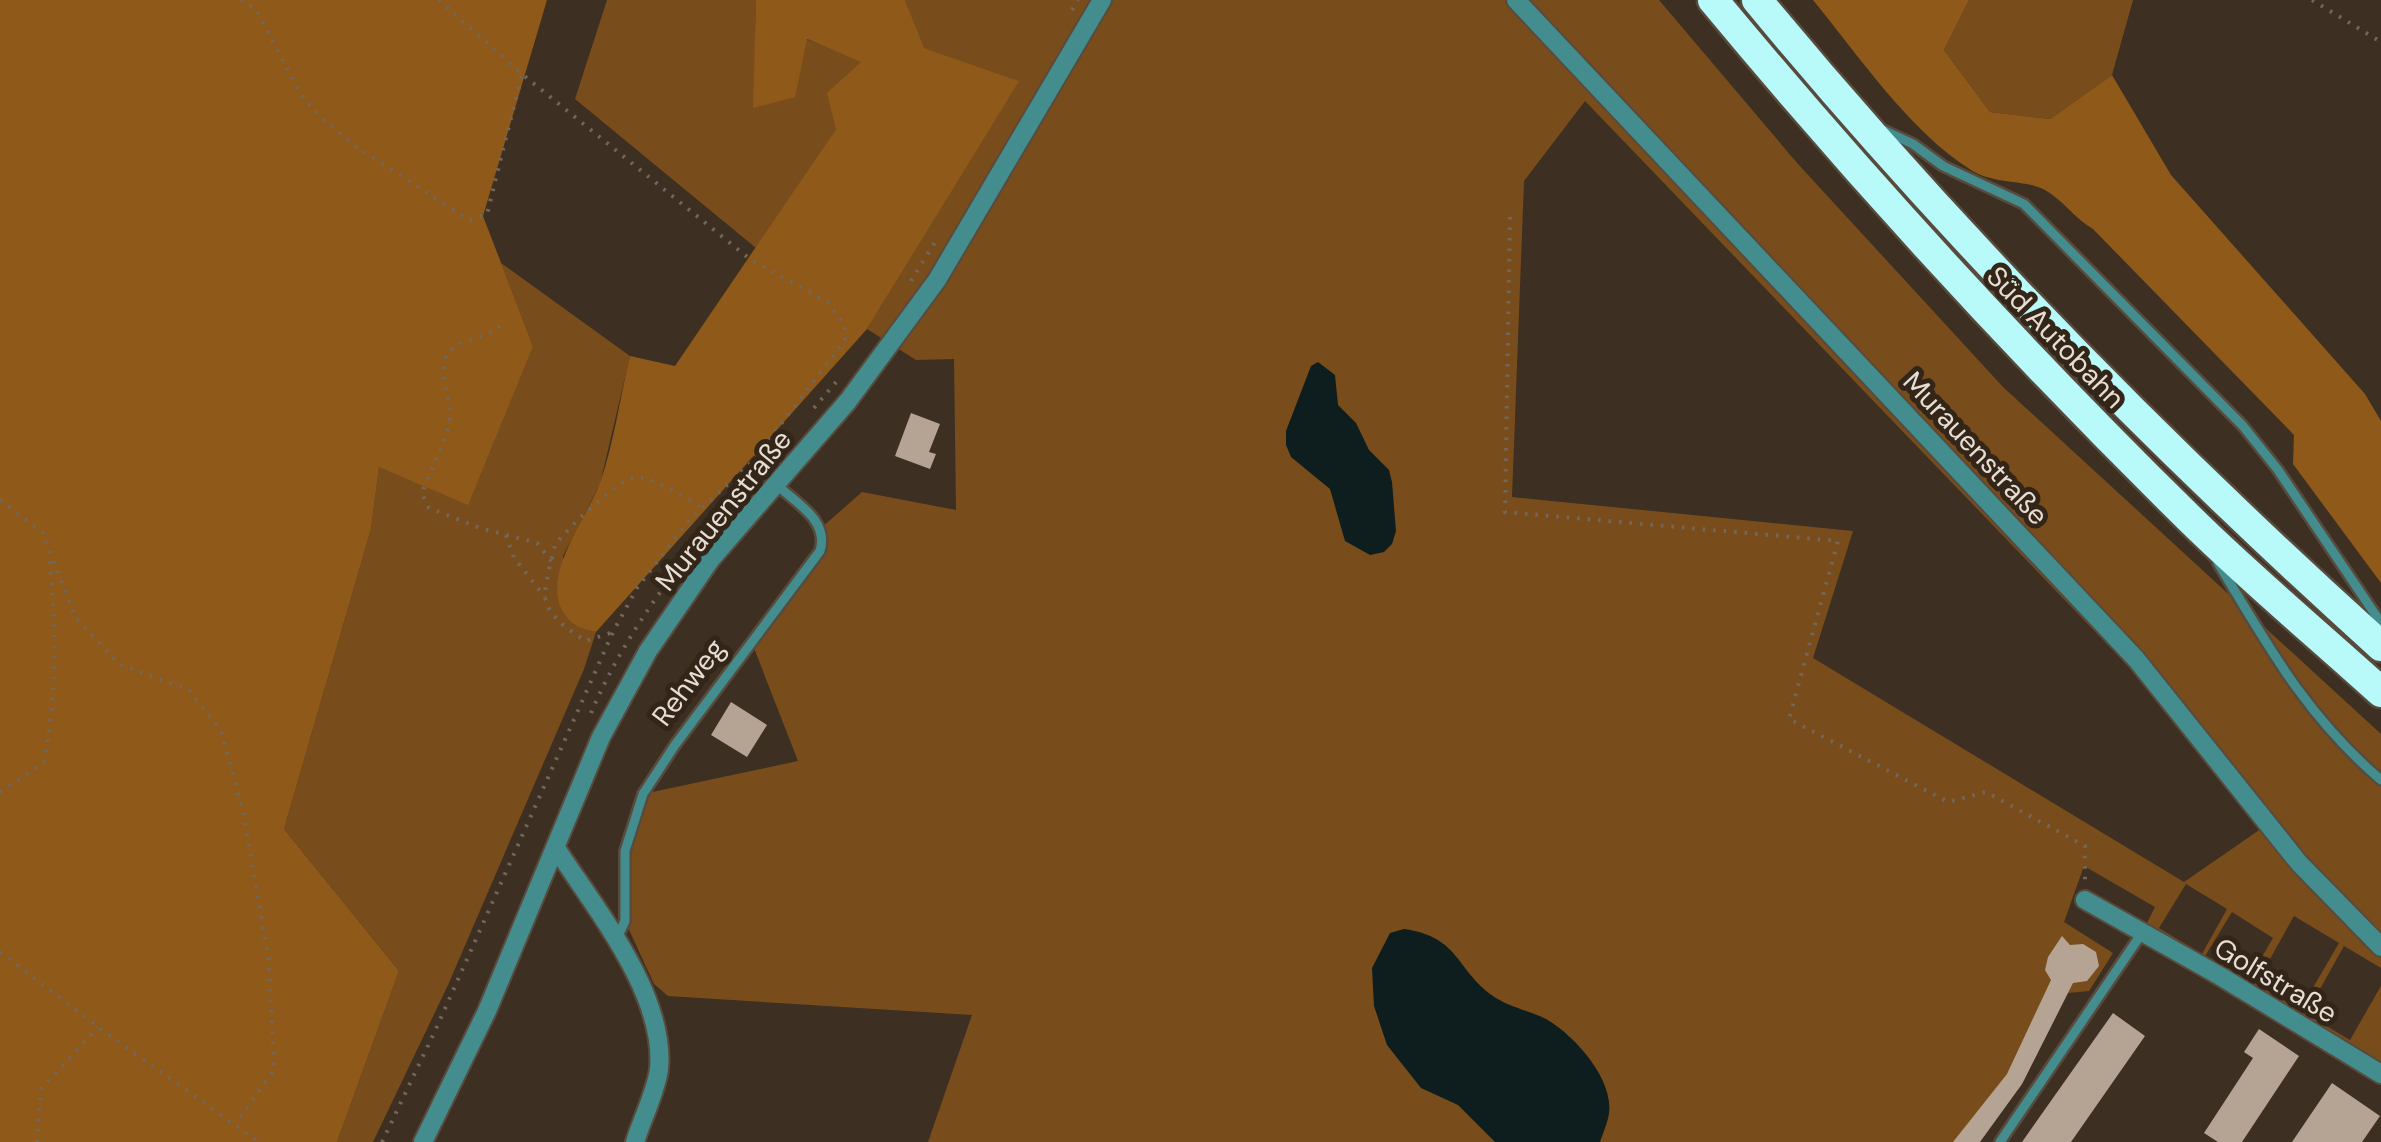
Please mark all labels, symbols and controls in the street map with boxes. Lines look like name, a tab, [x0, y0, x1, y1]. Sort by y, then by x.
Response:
street label: Süd Autobahn	[1979, 258, 2133, 416]
street label: Murauenstraße	[1895, 364, 2056, 533]
street label: Murauenstraße	[647, 422, 800, 599]
street label: Rehweg	[644, 631, 733, 733]
street label: Golfstraße	[2207, 929, 2344, 1032]

